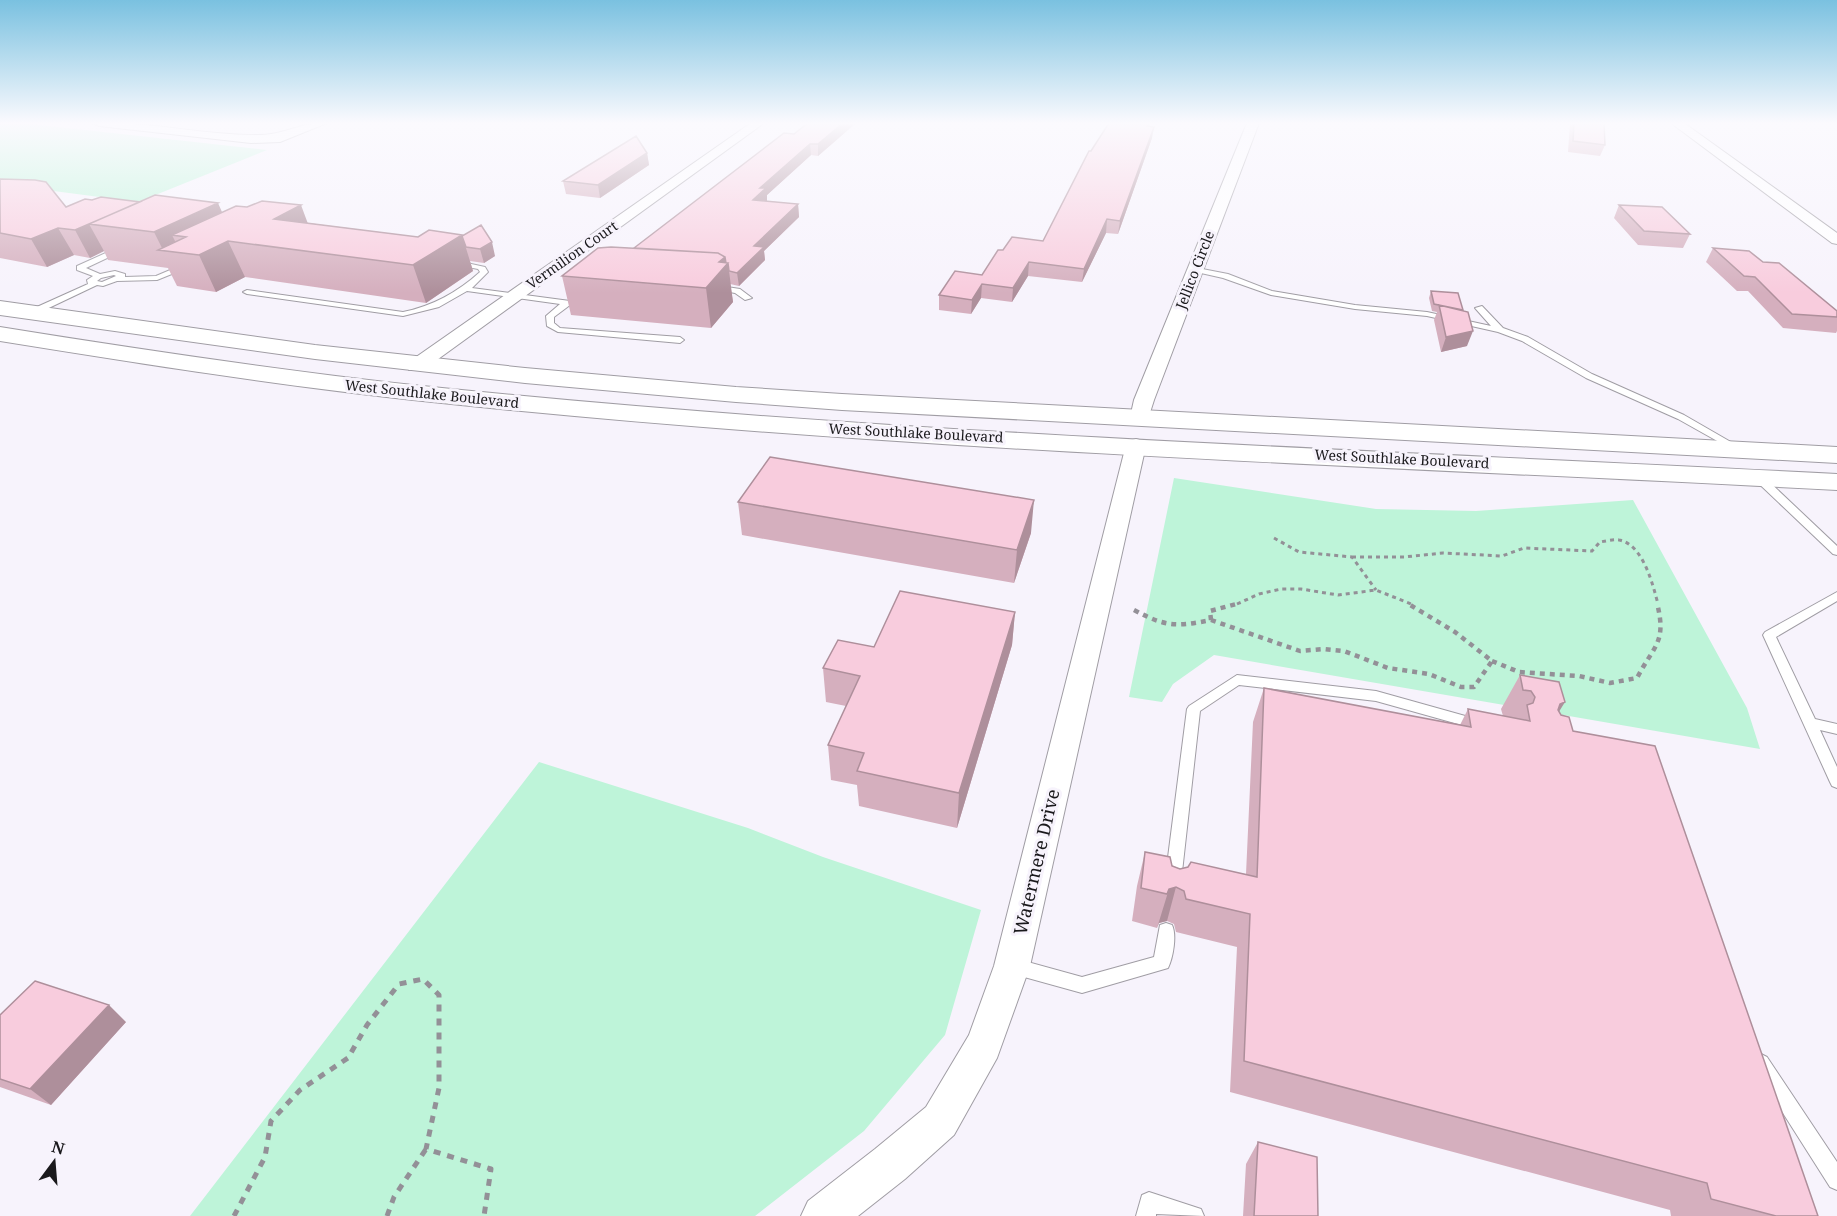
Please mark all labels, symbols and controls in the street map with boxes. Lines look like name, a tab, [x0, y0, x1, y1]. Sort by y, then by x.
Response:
street label: Vermilion Court	[522, 216, 621, 293]
street label: Jellico Circle	[1170, 228, 1218, 313]
street label: West Southlake Boulevard	[344, 375, 520, 412]
street label: West Southlake Boulevard	[828, 418, 1004, 447]
street label: West Southlake Boulevard	[1314, 444, 1490, 473]
street label: Watermere Drive	[1008, 787, 1064, 937]
north arrow	[24, 1132, 84, 1192]
text: N	[49, 1135, 68, 1160]

